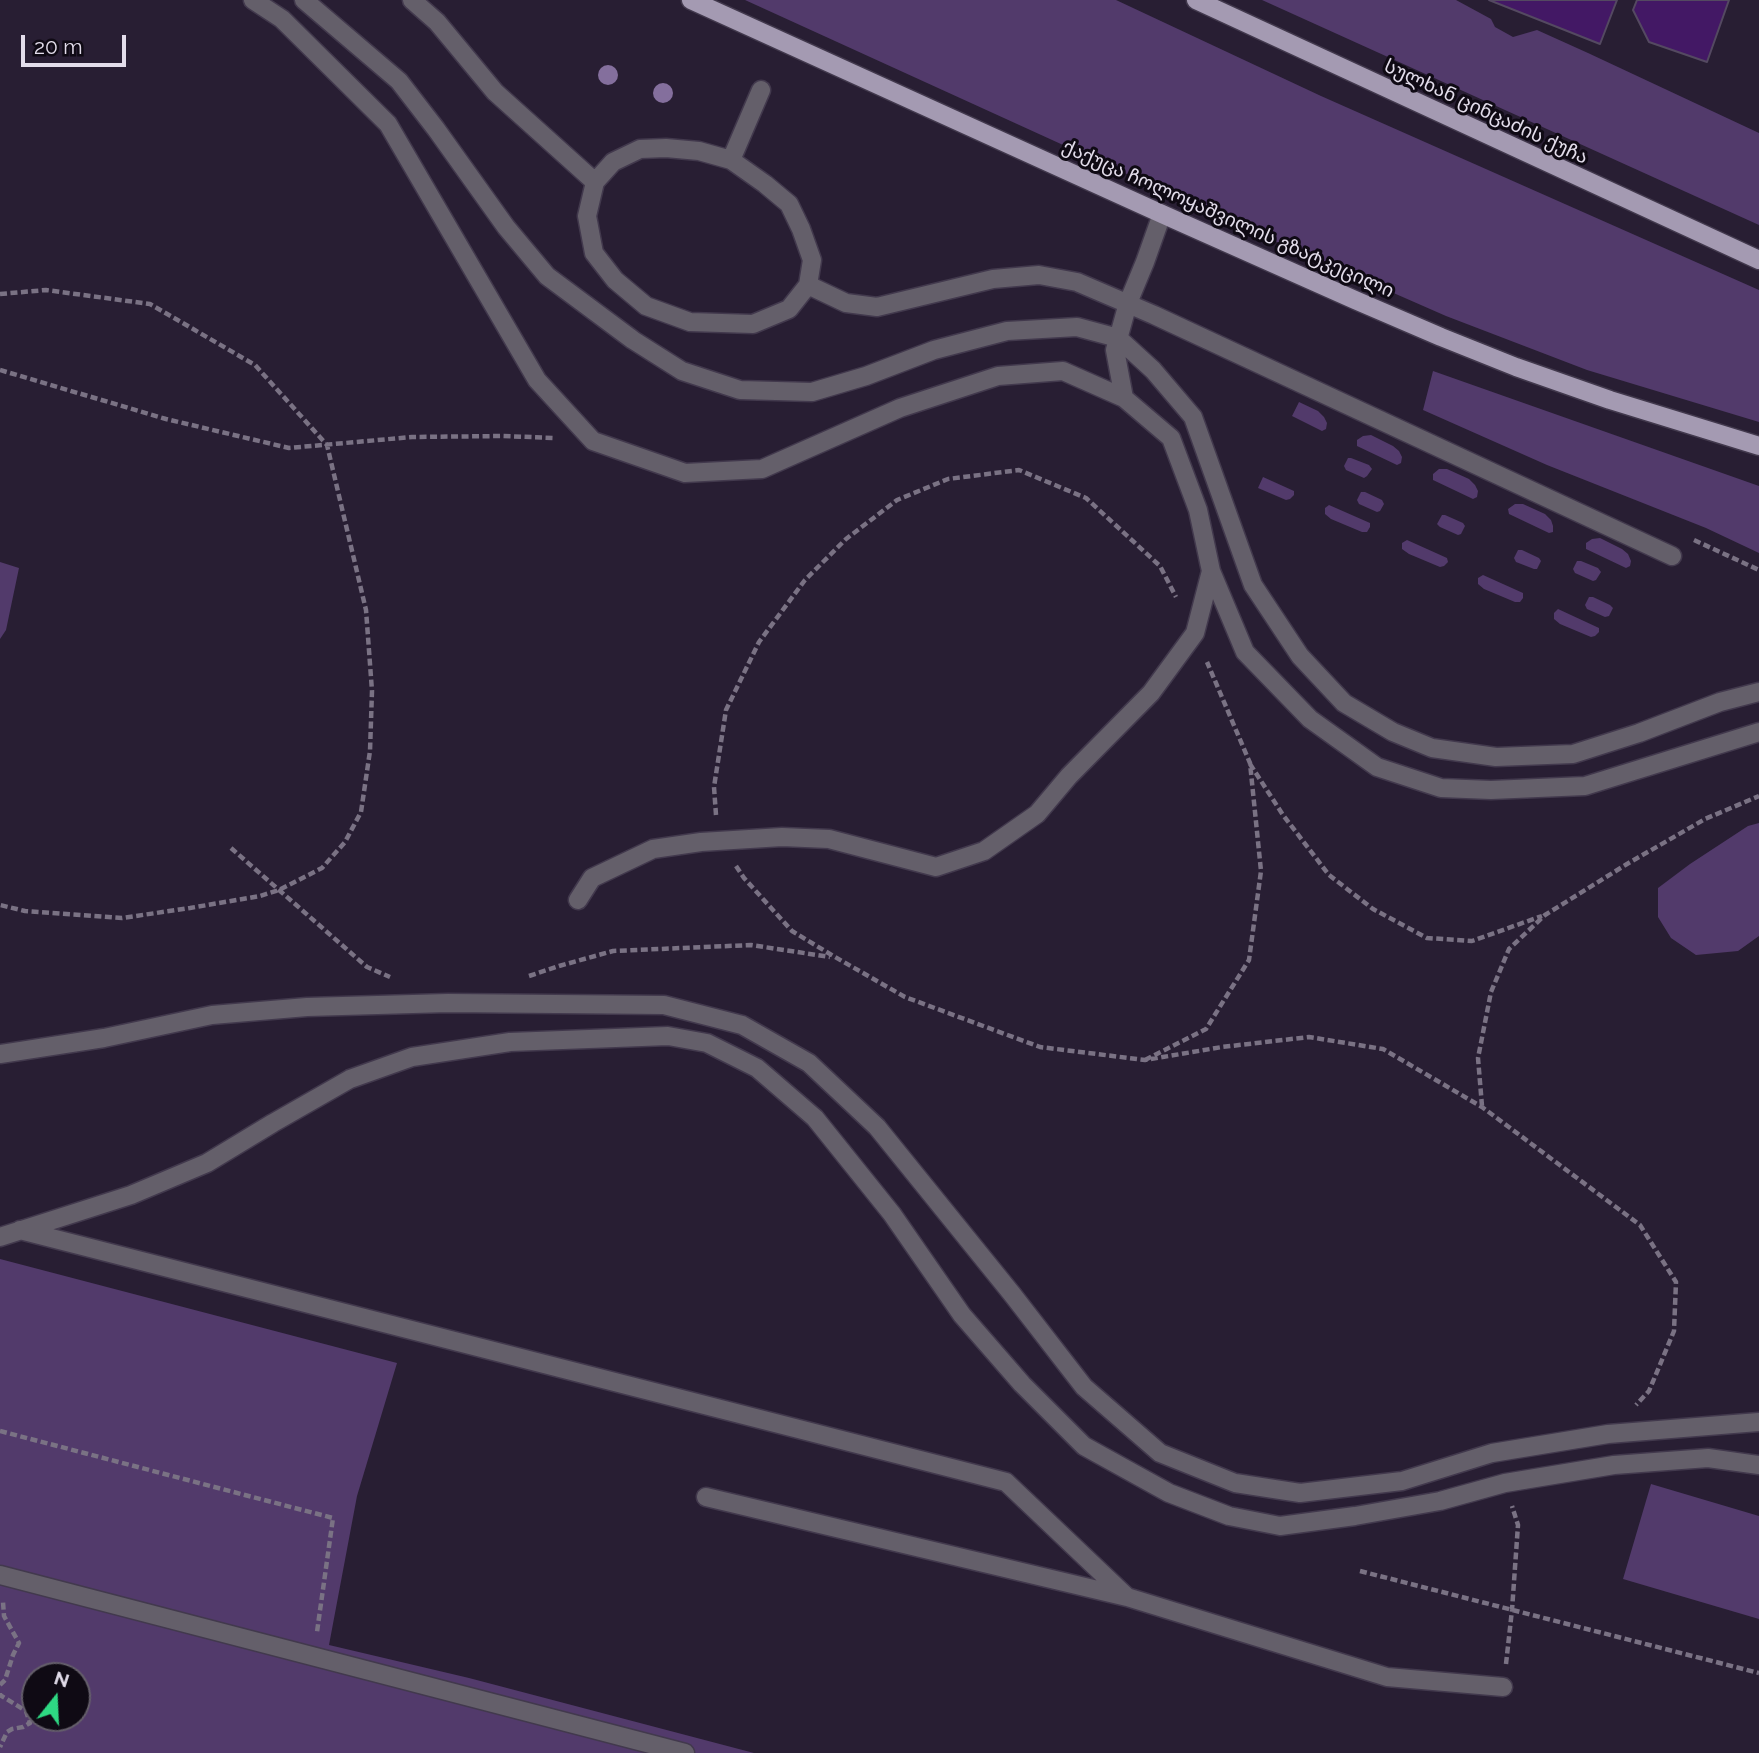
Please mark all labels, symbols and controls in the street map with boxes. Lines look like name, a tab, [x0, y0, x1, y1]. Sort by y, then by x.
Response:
scale bar	[24, 21, 130, 65]
text: 20 m	[34, 34, 82, 59]
street label: სულხან ცინცაძის ქუჩა	[1380, 55, 1592, 169]
street label: ქაქუცა ჩოლოყაშვილის გზატკეცილი	[1059, 135, 1397, 303]
north arrow	[21, 1662, 91, 1732]
text: N	[52, 1666, 72, 1692]

